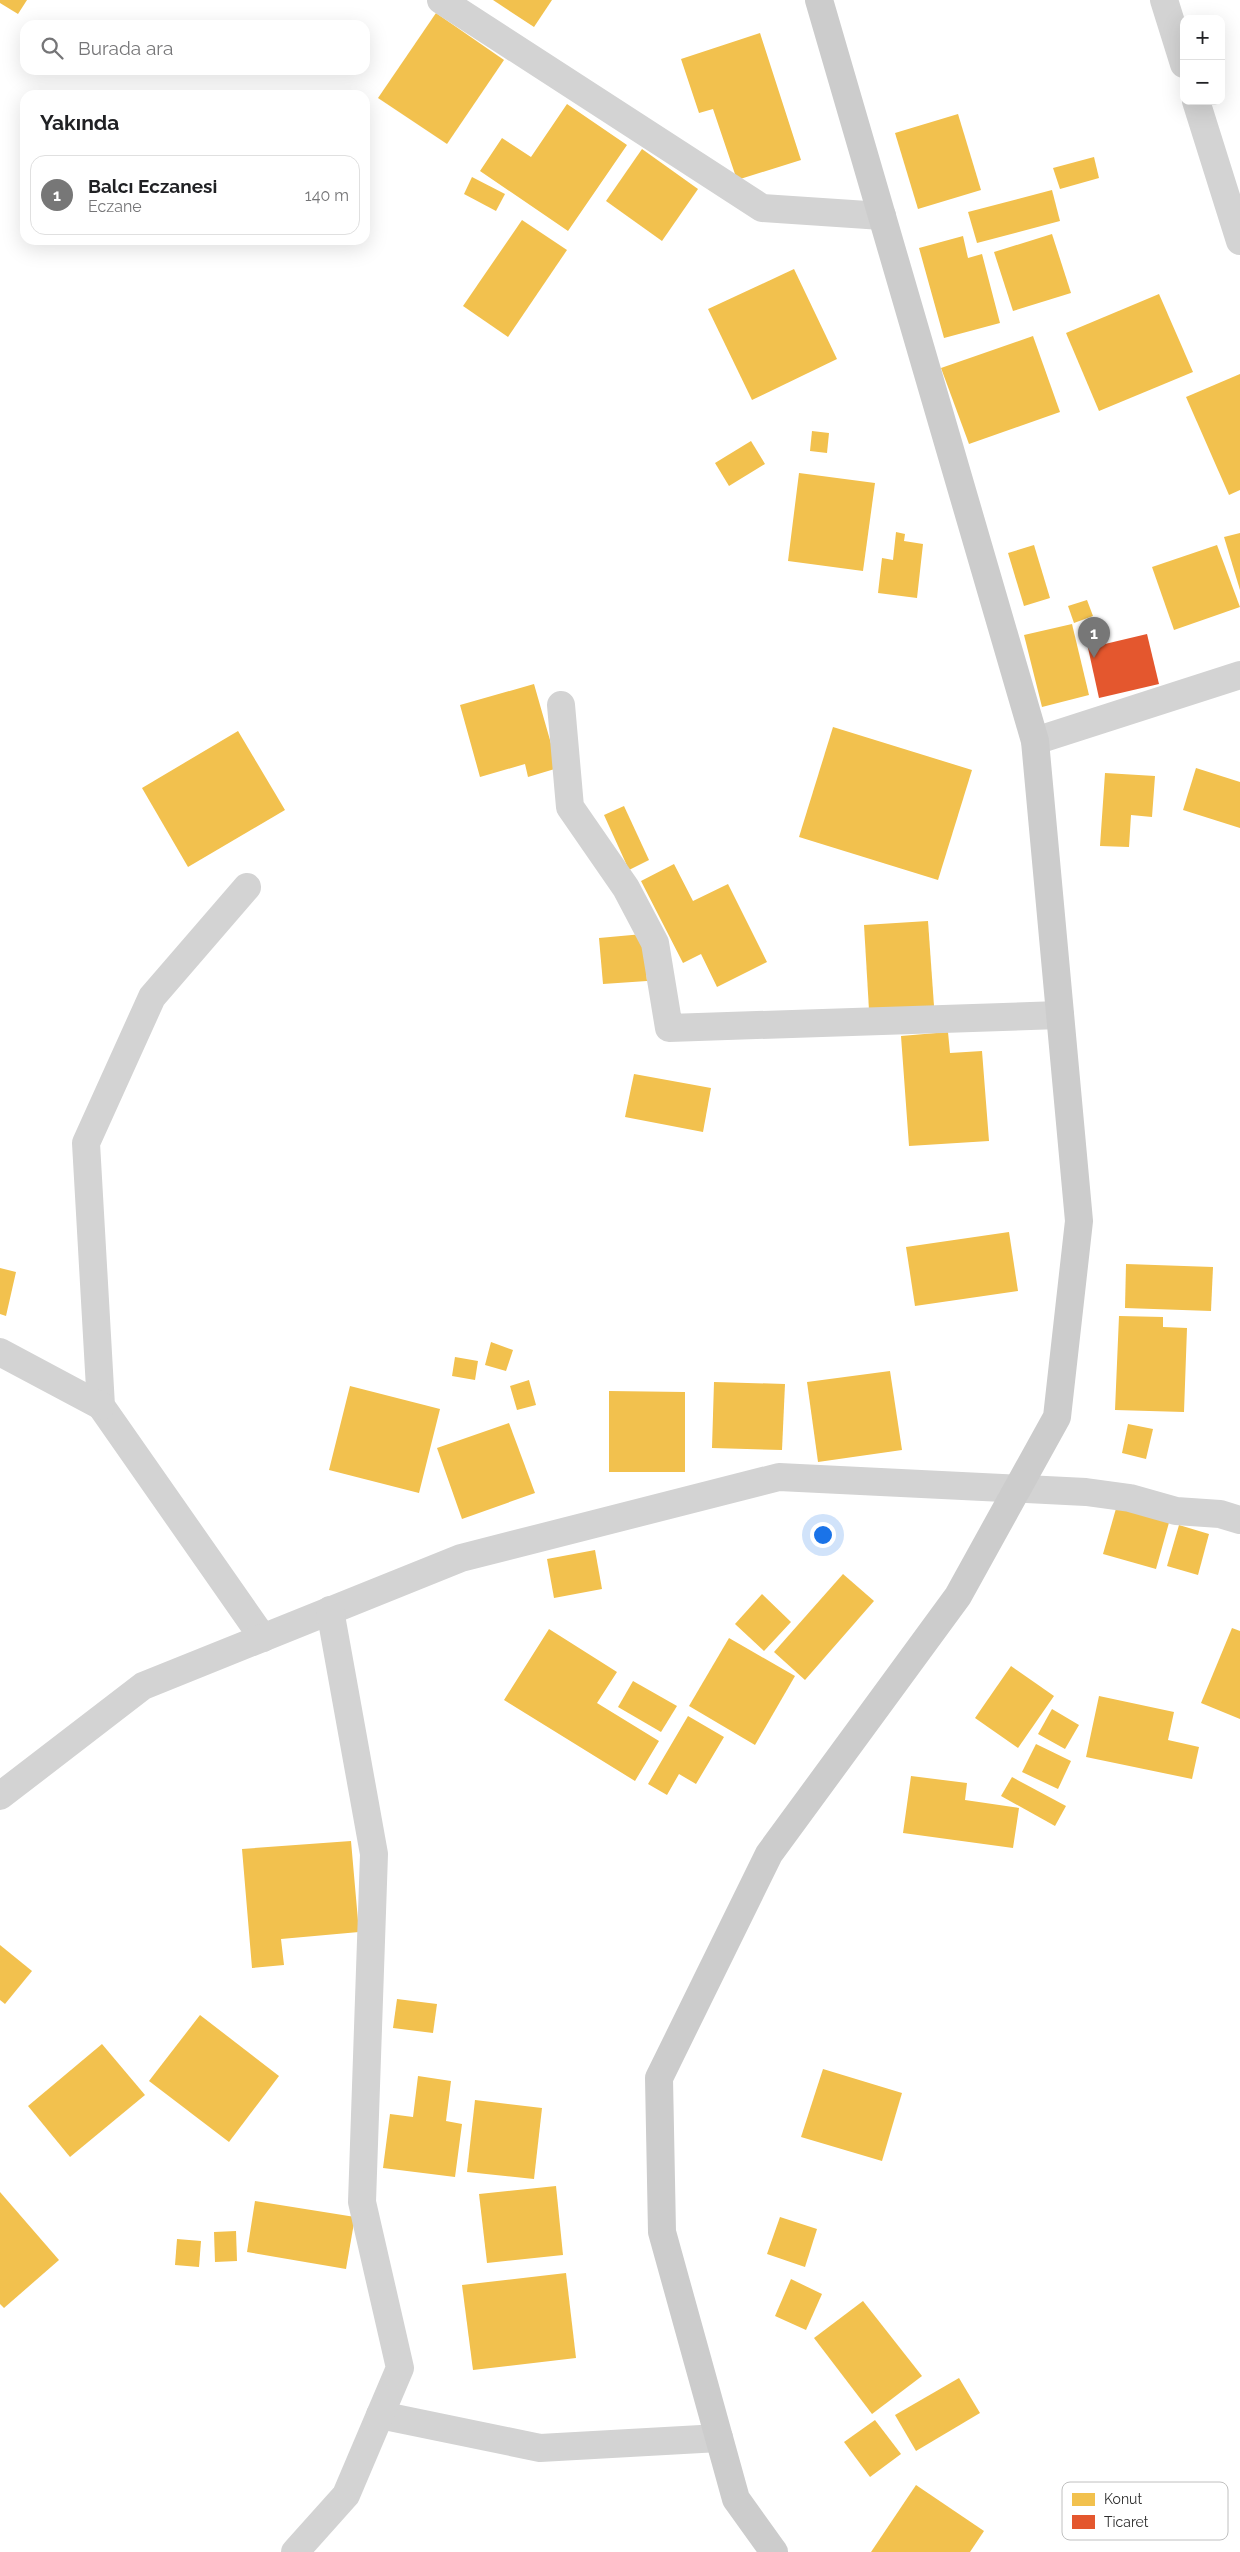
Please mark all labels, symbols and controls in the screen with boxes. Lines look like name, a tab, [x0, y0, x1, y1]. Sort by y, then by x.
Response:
map controls	[1180, 15, 1225, 105]
button: +	[1180, 15, 1225, 60]
search box	[20, 20, 370, 75]
icon: search	[38, 34, 66, 62]
text: Burada ara	[78, 37, 173, 59]
button: −	[1180, 60, 1225, 105]
text: Yakında	[40, 110, 119, 135]
text: Balcı Eczanesi	[88, 175, 217, 197]
text: 1	[53, 186, 61, 205]
text: 140 m	[305, 186, 349, 205]
text: Eczane	[88, 197, 142, 216]
pin: 1	[1078, 617, 1110, 658]
your location	[810, 1522, 836, 1548]
legend	[1062, 2482, 1228, 2540]
text: Konut	[1104, 2491, 1142, 2507]
text: Ticaret	[1104, 2514, 1149, 2530]

